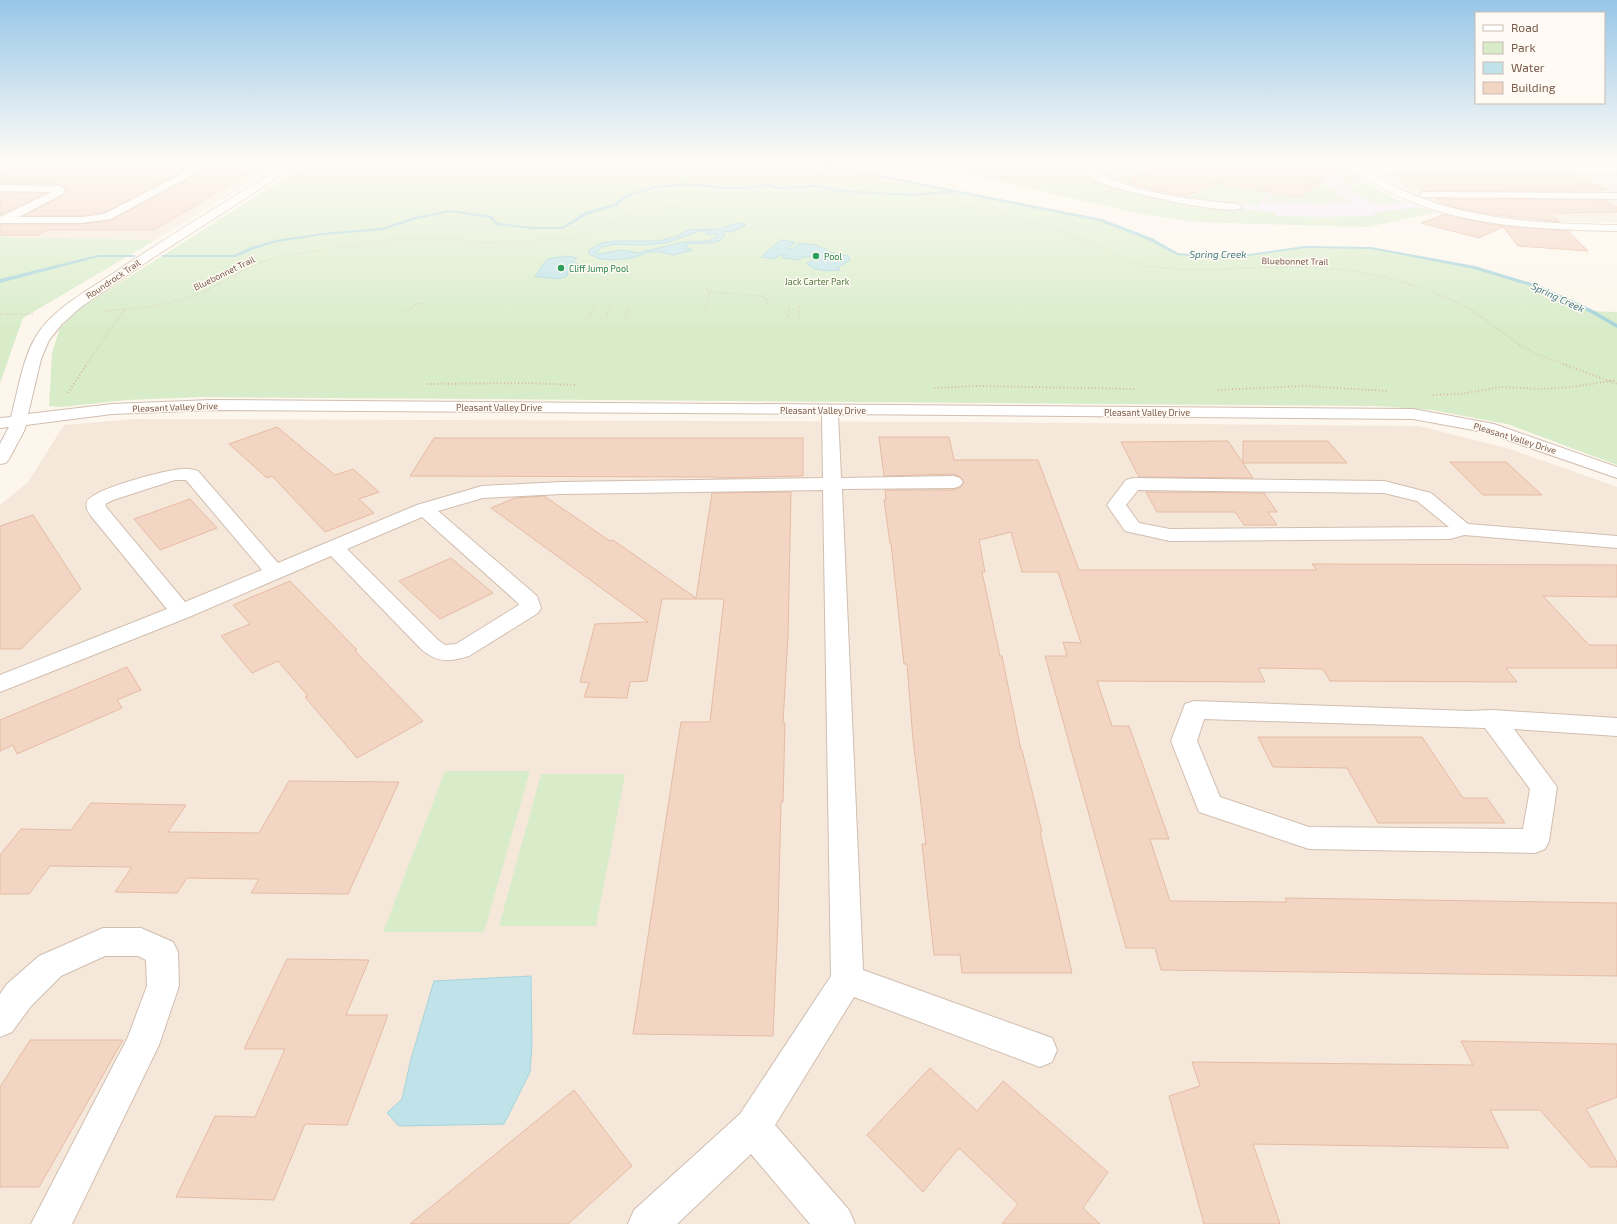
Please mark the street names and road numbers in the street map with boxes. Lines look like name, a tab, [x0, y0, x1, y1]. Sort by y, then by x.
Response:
street label: Bluebonnet Trail	[192, 253, 257, 293]
street label: Bluebonnet Trail	[1261, 255, 1329, 267]
street label: Roundrock Trail	[84, 257, 143, 301]
street label: Pleasant Valley Drive	[132, 400, 218, 414]
street label: Pleasant Valley Drive	[456, 402, 542, 413]
street label: Pleasant Valley Drive	[780, 405, 866, 416]
street label: Pleasant Valley Drive	[1104, 407, 1190, 418]
street label: Pleasant Valley Drive	[1472, 420, 1558, 456]

